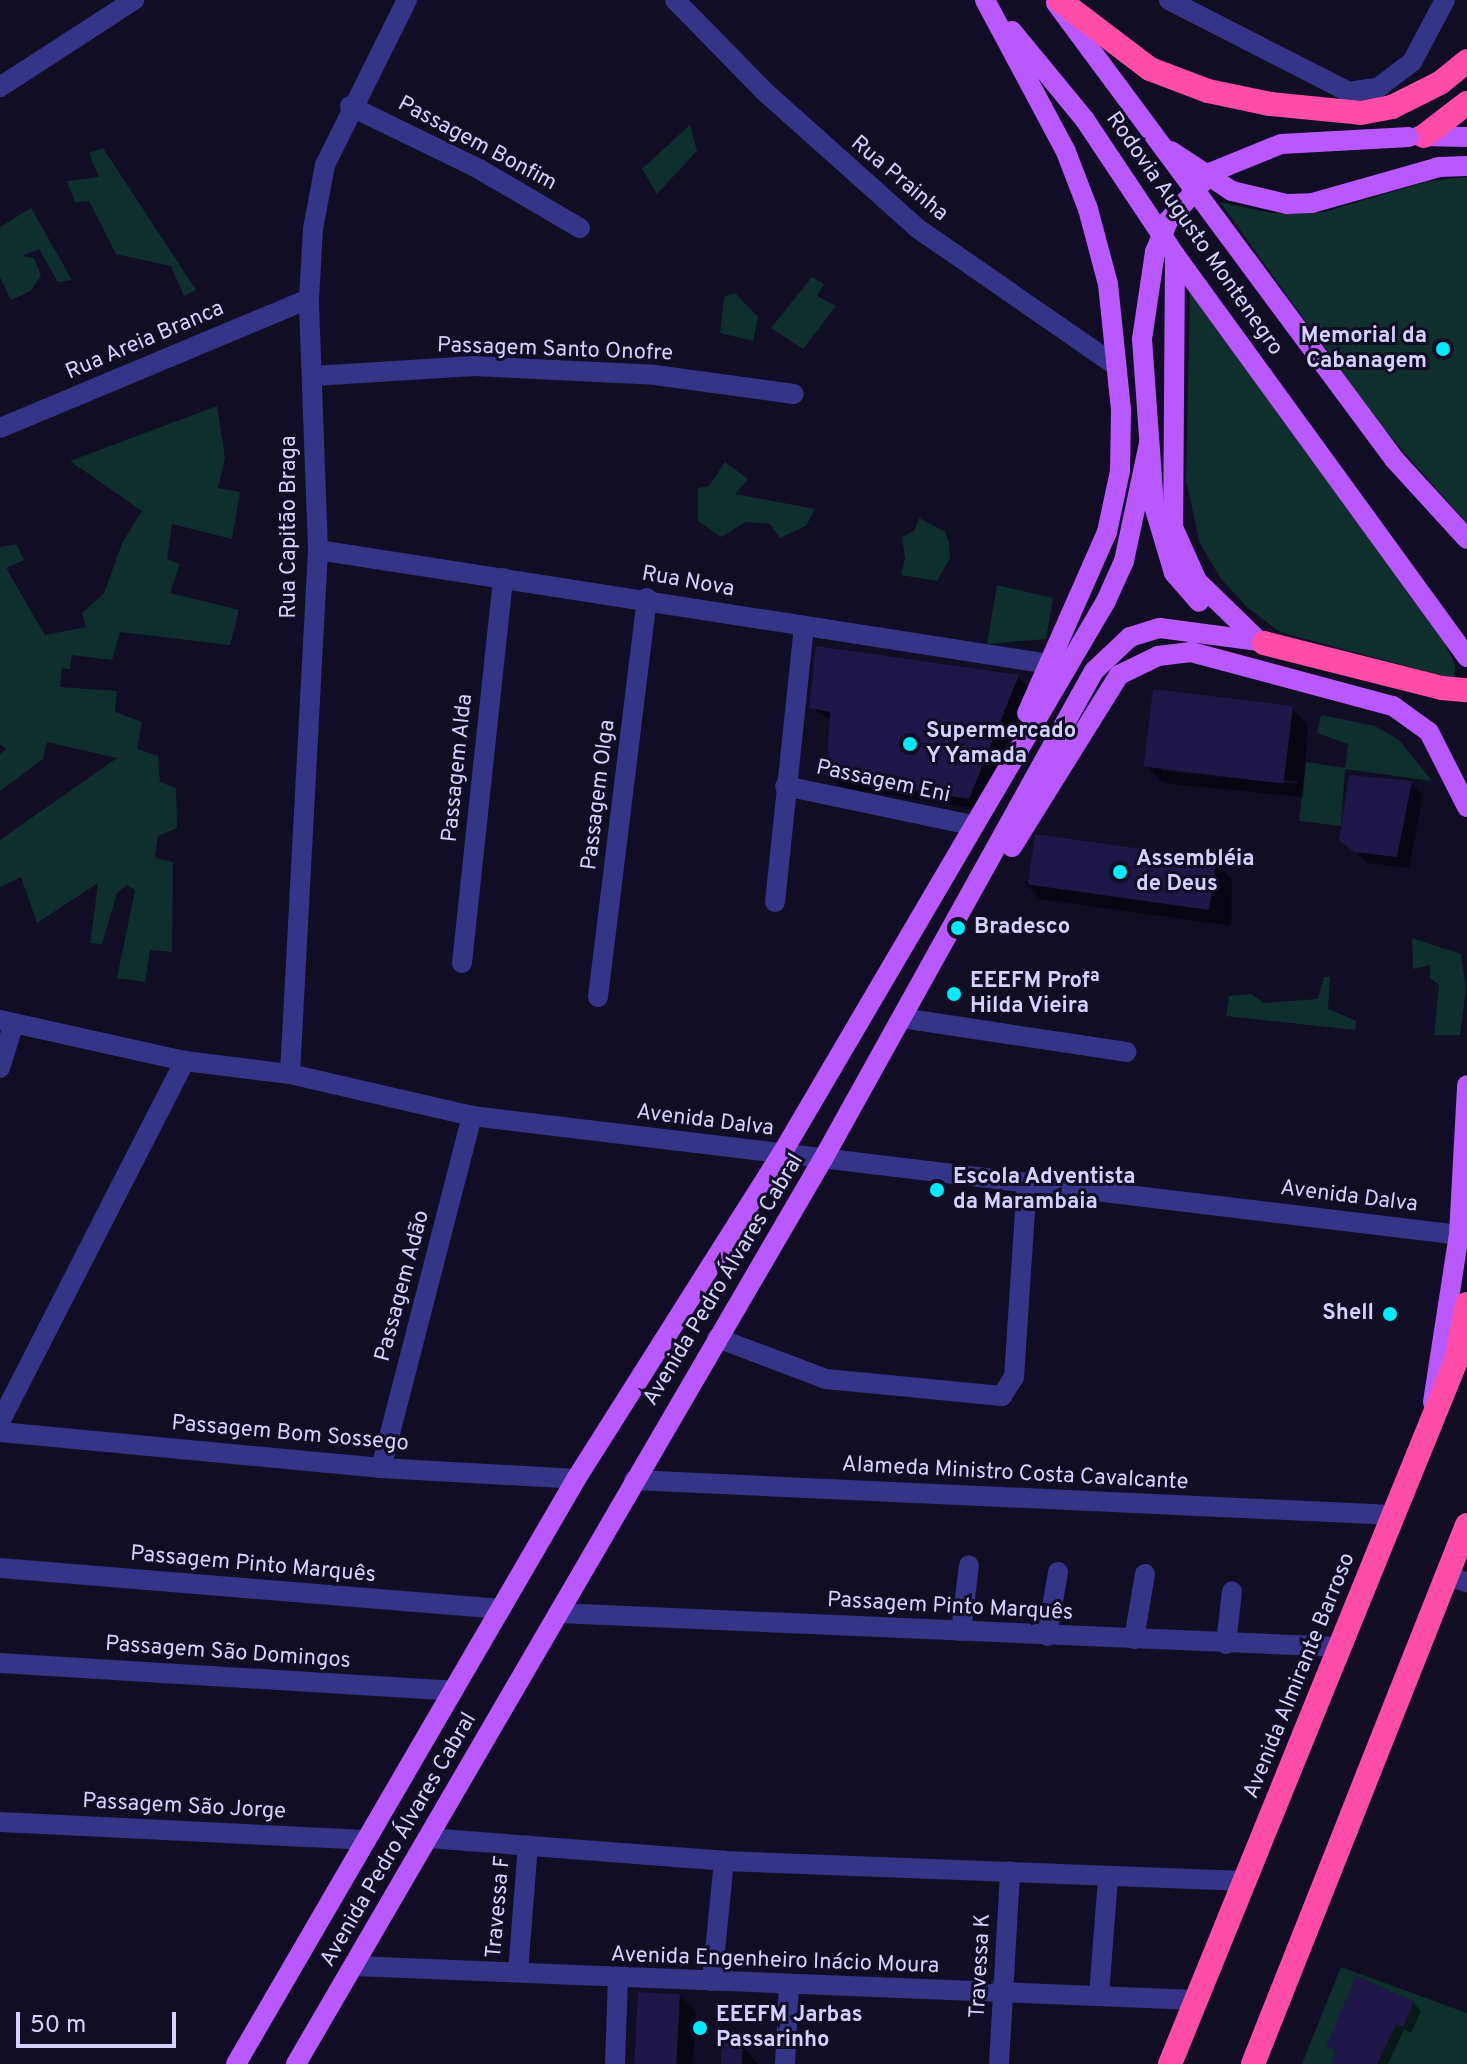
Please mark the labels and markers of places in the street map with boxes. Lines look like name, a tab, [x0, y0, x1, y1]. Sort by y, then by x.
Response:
place label: Memorial da Cabanagem	[1301, 323, 1427, 374]
marker: Memorial da Cabanagem	[1434, 340, 1452, 358]
place label: Supermercado Y Yamada	[926, 718, 1076, 770]
marker: Supermercado Y Yamada	[901, 735, 919, 753]
place label: Assembléia de Deus	[1136, 846, 1254, 898]
marker: Assembléia de Deus	[1111, 863, 1129, 881]
place label: Bradesco	[974, 915, 1070, 941]
marker: Bradesco	[949, 919, 967, 937]
place label: EEEFM Profª Hilda Vieira	[970, 968, 1100, 1020]
marker: EEEFM Profª Hilda Vieira	[945, 985, 963, 1003]
place label: Escola Adventista da Marambaia	[953, 1164, 1136, 1216]
marker: Escola Adventista da Marambaia	[928, 1181, 946, 1199]
place label: Shell	[1322, 1301, 1374, 1327]
marker: Shell	[1381, 1305, 1399, 1323]
place label: EEEFM Jarbas Passarinho	[716, 2002, 862, 2054]
marker: EEEFM Jarbas Passarinho	[691, 2019, 709, 2037]

